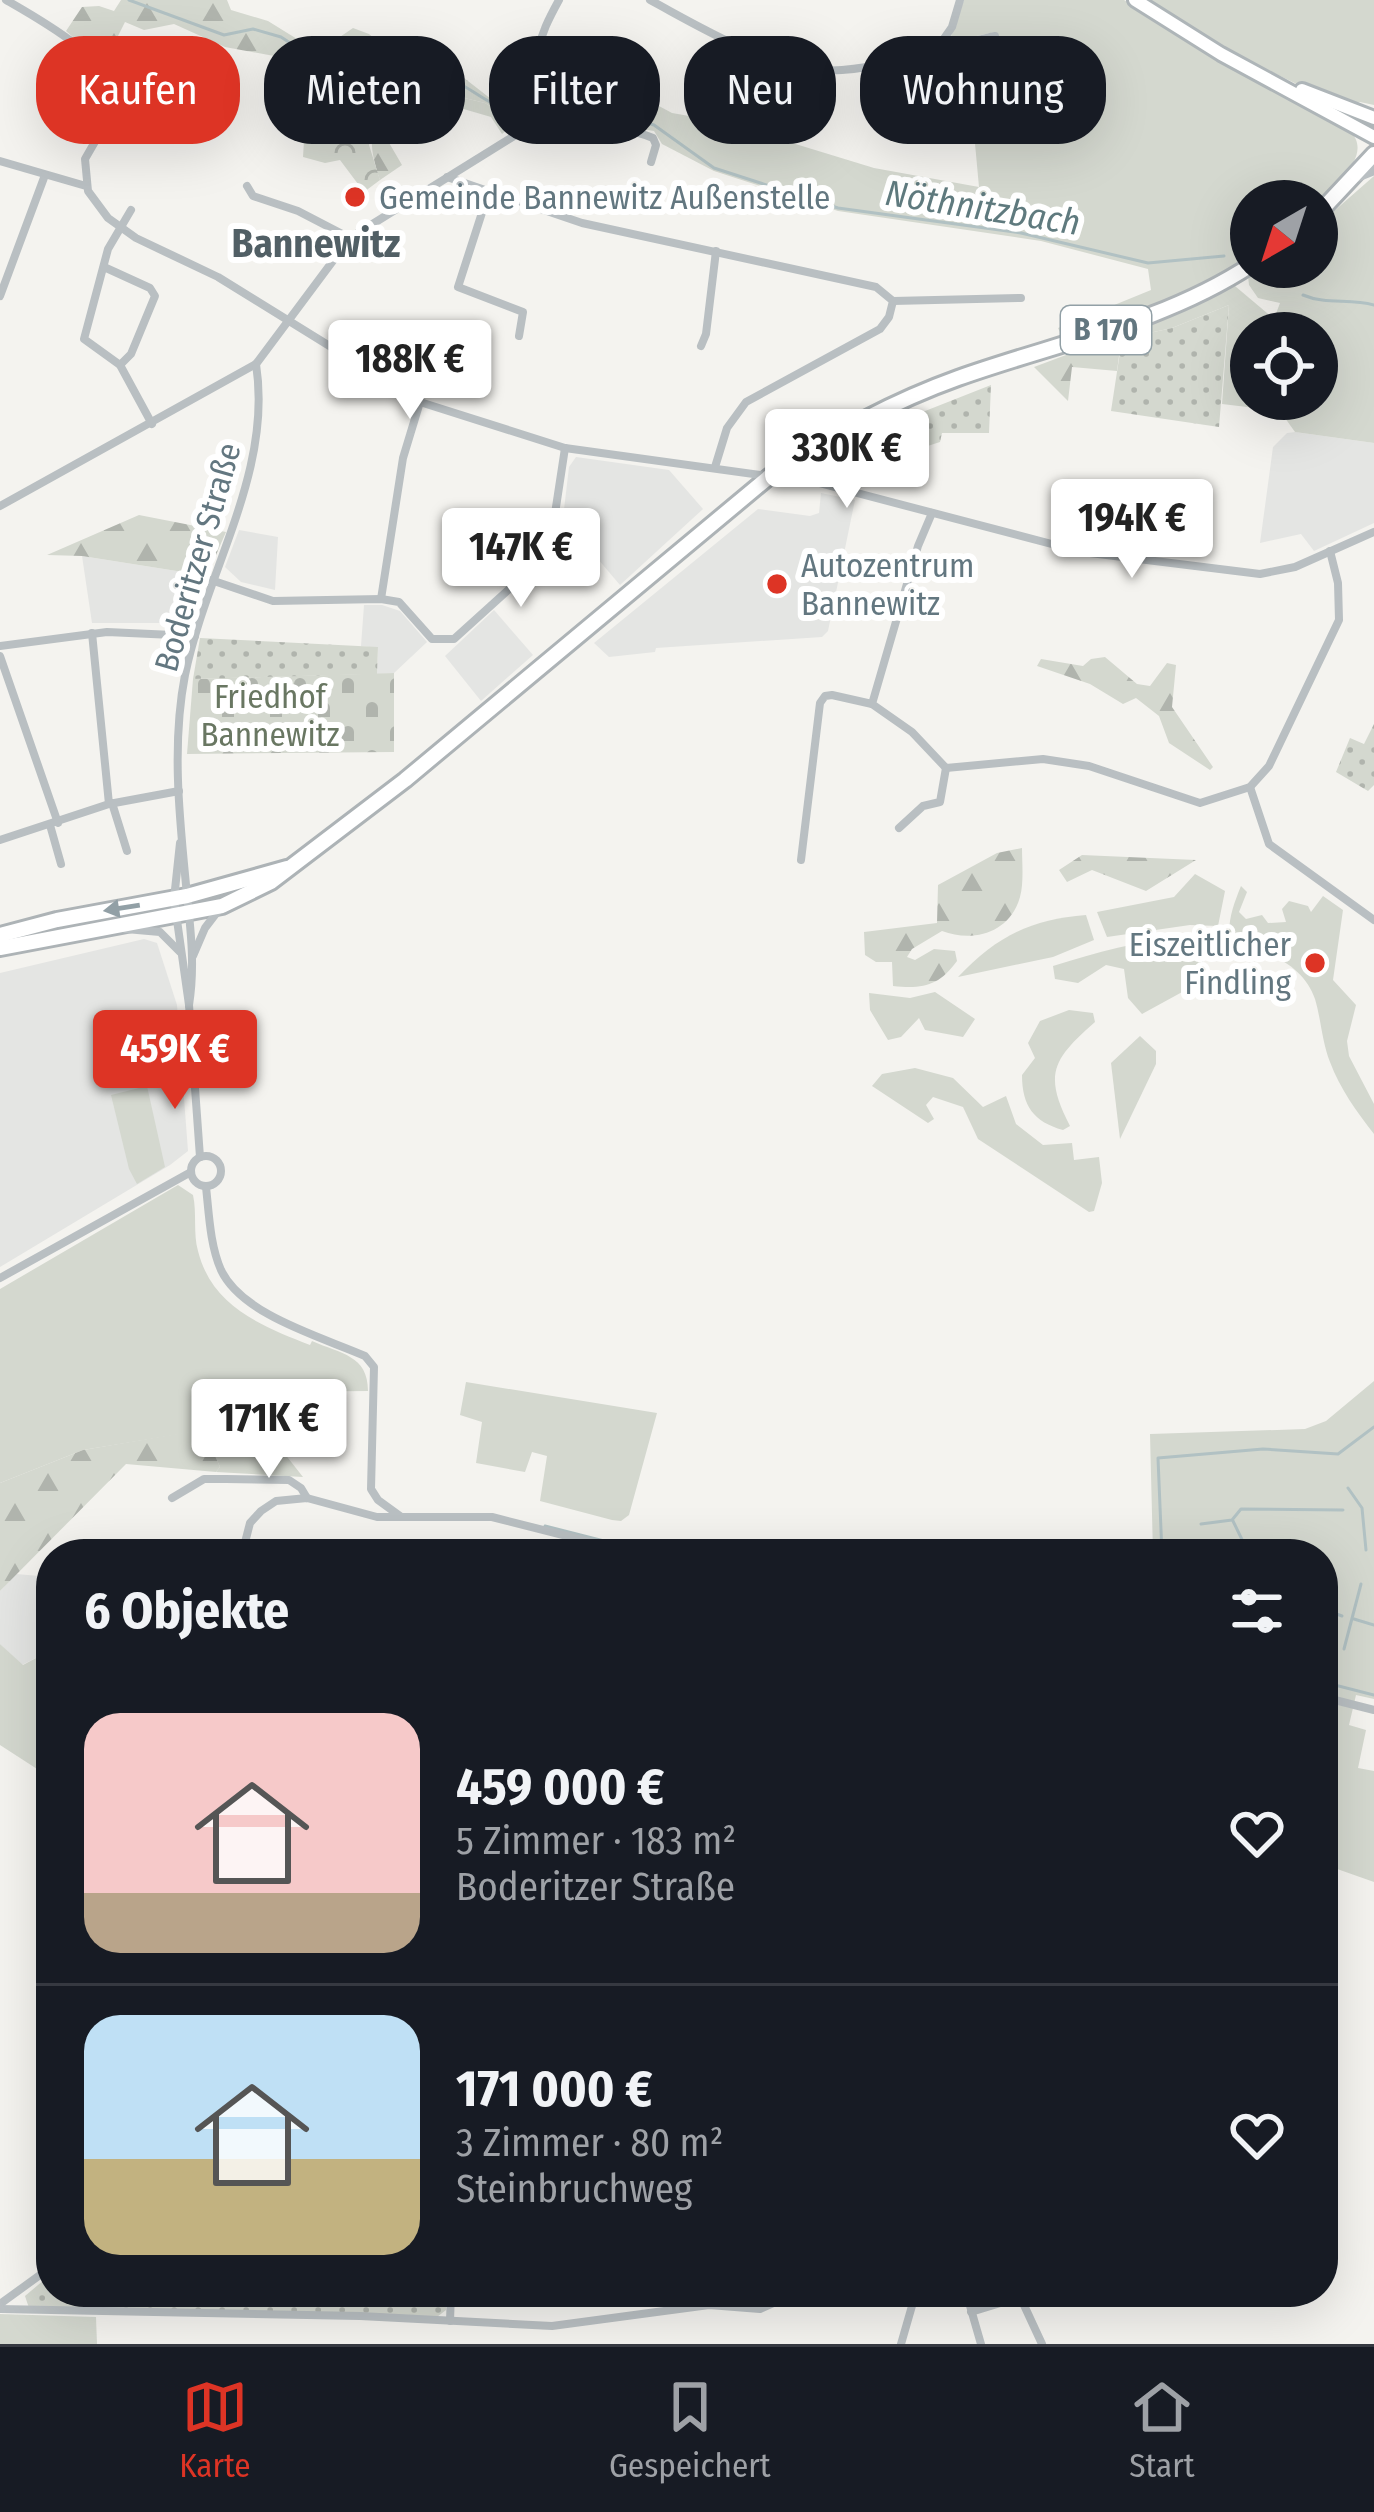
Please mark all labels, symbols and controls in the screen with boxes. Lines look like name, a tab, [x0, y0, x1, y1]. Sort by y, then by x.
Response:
chip: Kaufen	[36, 36, 240, 144]
chip: Mieten	[264, 36, 465, 144]
chip: Filter	[489, 36, 660, 144]
chip: Neu	[684, 36, 836, 144]
chip: Wohnung	[860, 36, 1106, 144]
water label: Nöthnitzbach	[882, 171, 1083, 245]
place label: Gemeinde Bannewitz Außenstelle	[379, 178, 830, 218]
north arrow	[1230, 180, 1338, 288]
map controls	[1230, 180, 1338, 420]
marker: Gemeinde Bannewitz Außenstelle	[342, 184, 368, 210]
district label: Bannewitz	[232, 221, 400, 267]
road number: B 170	[1061, 306, 1151, 354]
button: locate	[1230, 312, 1338, 420]
pin: 188K €	[312, 320, 508, 422]
text: 188K €	[355, 336, 465, 382]
pin: 330K €	[749, 409, 945, 511]
text: 330K €	[792, 425, 902, 471]
street label: Boderitzer Straße	[146, 438, 250, 676]
pin: 194K €	[1034, 479, 1230, 581]
text: 194K €	[1078, 495, 1186, 541]
pin: 147K €	[423, 508, 619, 610]
text: 147K €	[469, 524, 573, 570]
place label: Autozentrum Bannewitz	[801, 546, 974, 624]
marker: Autozentrum Bannewitz	[764, 571, 790, 597]
park label: Friedhof Bannewitz	[200, 677, 340, 755]
one-way arrow	[103, 899, 140, 918]
place label: Eiszeitlicher Findling	[1129, 925, 1291, 1003]
marker: Eiszeitlicher Findling	[1302, 950, 1328, 976]
pin: 459K €	[77, 1010, 273, 1112]
text: 459K €	[120, 1026, 230, 1072]
pin: 171K €	[171, 1379, 367, 1481]
text: 171K €	[218, 1395, 320, 1441]
icon: filters	[1224, 1578, 1290, 1644]
text: 6 Objekte	[84, 1580, 289, 1642]
text: 459 000 €	[456, 1756, 664, 1818]
icon: home	[180, 1761, 324, 1905]
icon: heart	[1224, 1800, 1290, 1866]
text: 5 Zimmer · 183 m²	[456, 1818, 736, 1864]
text: Boderitzer Straße	[456, 1864, 735, 1910]
text: 171 000 €	[456, 2058, 653, 2120]
icon: home	[180, 2063, 324, 2207]
icon: heart	[1224, 2102, 1290, 2168]
text: 3 Zimmer · 80 m²	[456, 2120, 723, 2166]
text: Steinbruchweg	[456, 2166, 692, 2212]
tab: Karte	[179, 2374, 251, 2486]
tab: Gespeichert	[609, 2374, 771, 2486]
tab: Start	[1129, 2374, 1195, 2486]

